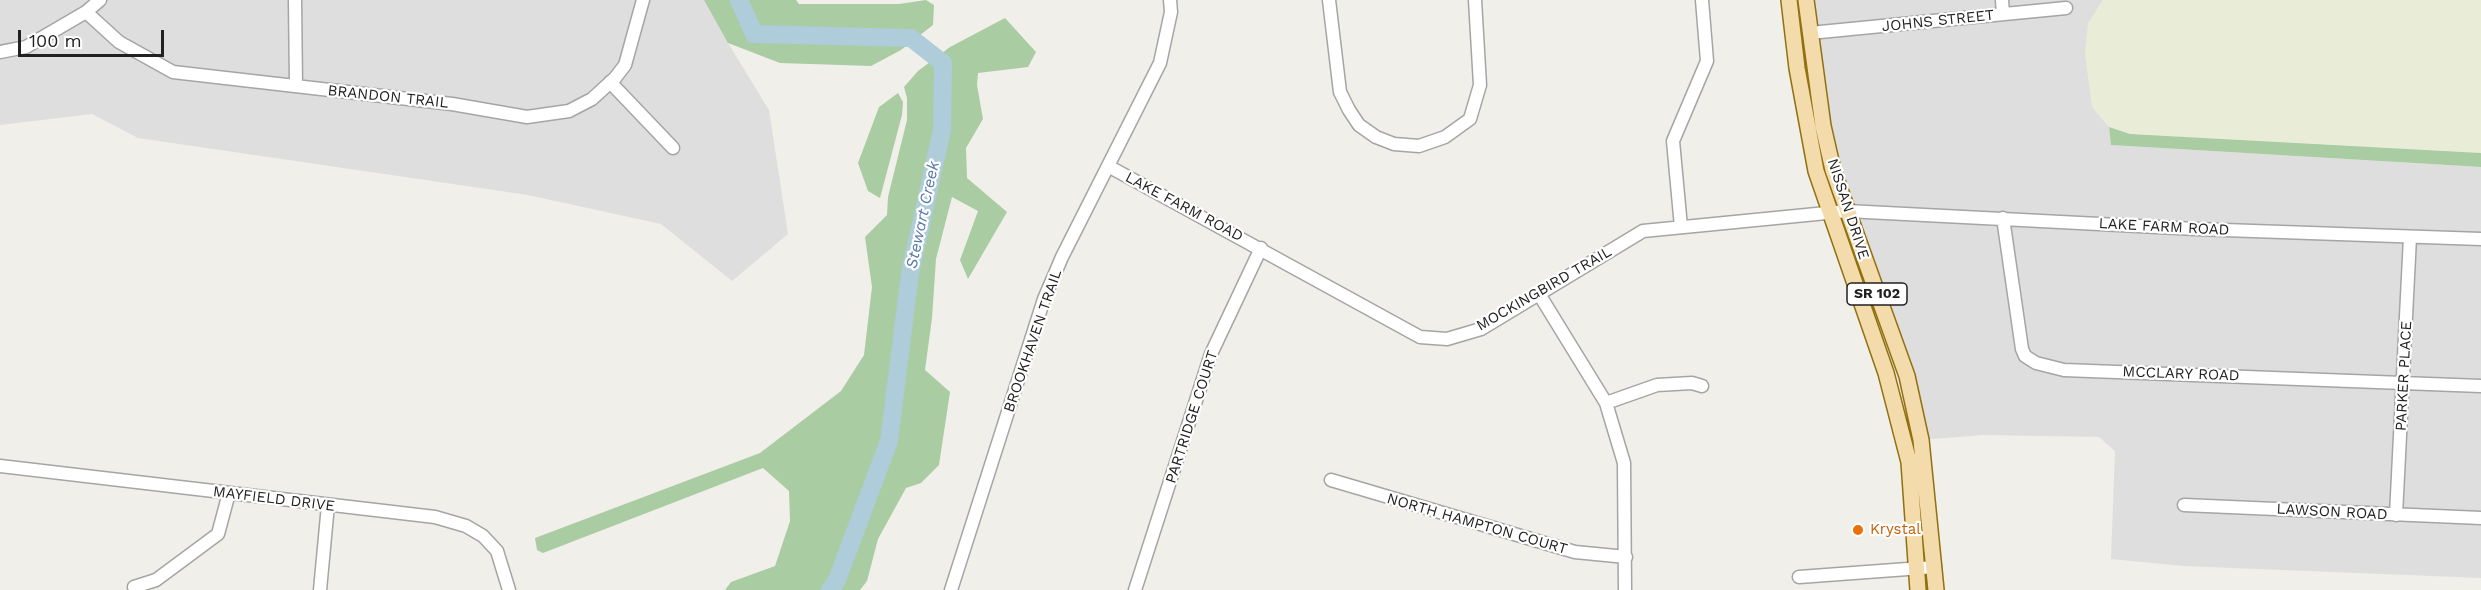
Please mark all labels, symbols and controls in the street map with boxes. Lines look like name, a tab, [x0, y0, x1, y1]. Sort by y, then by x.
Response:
street label: JOHNS STREET	[1881, 6, 1995, 36]
scale bar	[21, 18, 166, 56]
text: 100 m	[29, 30, 82, 51]
street label: BRANDON TRAIL	[327, 82, 449, 112]
street label: NISSAN DRIVE	[1823, 156, 1873, 262]
water label: Stewart Creek	[902, 160, 944, 270]
street label: LAKE FARM ROAD	[1122, 168, 1246, 246]
street label: LAKE FARM ROAD	[2098, 215, 2230, 239]
street label: MOCKINGBIRD TRAIL	[1473, 243, 1615, 335]
street label: BROOKHAVEN TRAIL	[1000, 267, 1066, 415]
road number: SR 102	[1847, 283, 1907, 305]
street label: PARKER PLACE	[2392, 320, 2416, 432]
street label: PARTRIDGE COURT	[1162, 348, 1222, 486]
street label: MCCLARY ROAD	[2122, 363, 2240, 385]
street label: MAYFIELD DRIVE	[212, 483, 336, 515]
street label: NORTH HAMPTON COURT	[1385, 490, 1569, 558]
street label: LAWSON ROAD	[2276, 500, 2388, 524]
place label: Krystal	[1870, 521, 1921, 539]
marker: Krystal	[1851, 523, 1865, 537]

